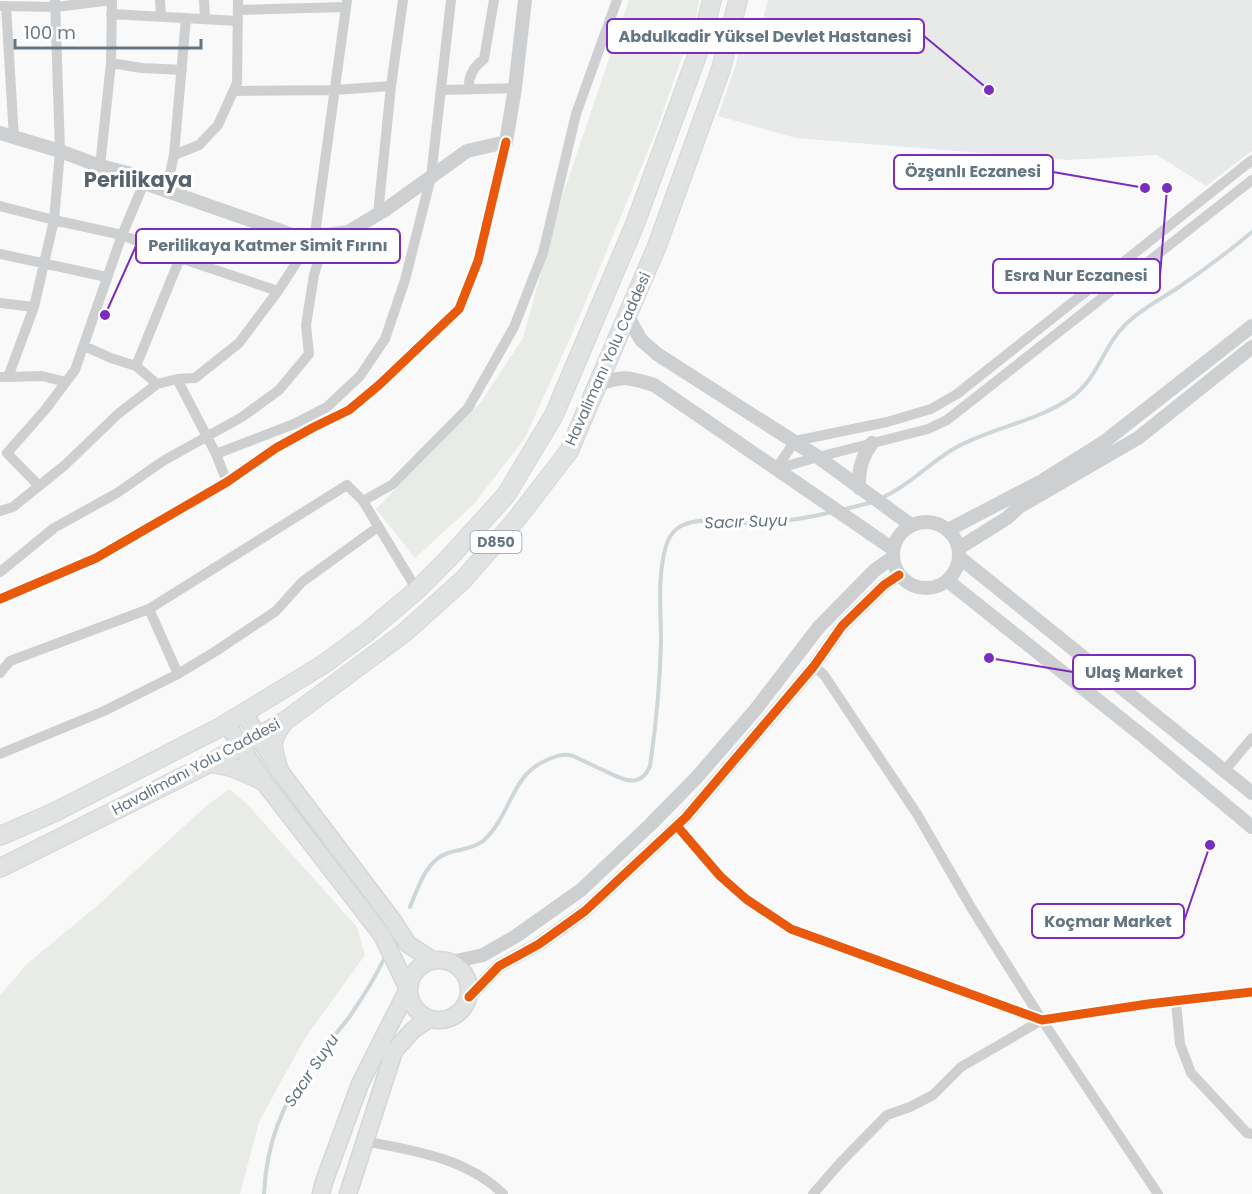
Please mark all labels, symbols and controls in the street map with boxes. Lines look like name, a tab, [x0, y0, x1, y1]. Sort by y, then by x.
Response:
scale bar	[15, 12, 201, 50]
callout: Abdulkadir Yüksel Devlet Hastanesi	[607, 19, 924, 53]
text: 100 m	[24, 20, 76, 45]
text: Abdulkadir Yüksel Devlet Hastanesi	[618, 25, 912, 48]
callout: Özşanlı Eczanesi	[894, 155, 1053, 189]
text: Özşanlı Eczanesi	[905, 160, 1041, 183]
district label: Perilikaya	[84, 165, 192, 194]
callout: Perilikaya Katmer Simit Fırını	[136, 229, 400, 263]
text: Perilikaya Katmer Simit Fırını	[148, 234, 388, 257]
callout: Esra Nur Eczanesi	[993, 259, 1160, 293]
text: Esra Nur Eczanesi	[1004, 264, 1148, 287]
street label: Havalimanı Yolu Caddesi	[560, 269, 655, 449]
water label: Sacır Suyu	[704, 509, 788, 534]
road number: D850	[470, 531, 522, 553]
callout: Ulaş Market	[1073, 655, 1195, 689]
text: Ulaş Market	[1085, 661, 1183, 684]
street label: Havalimanı Yolu Caddesi	[108, 713, 284, 820]
callout: Koçmar Market	[1032, 904, 1184, 938]
text: Koçmar Market	[1044, 910, 1172, 933]
water label: Sacır Suyu	[279, 1029, 344, 1111]

